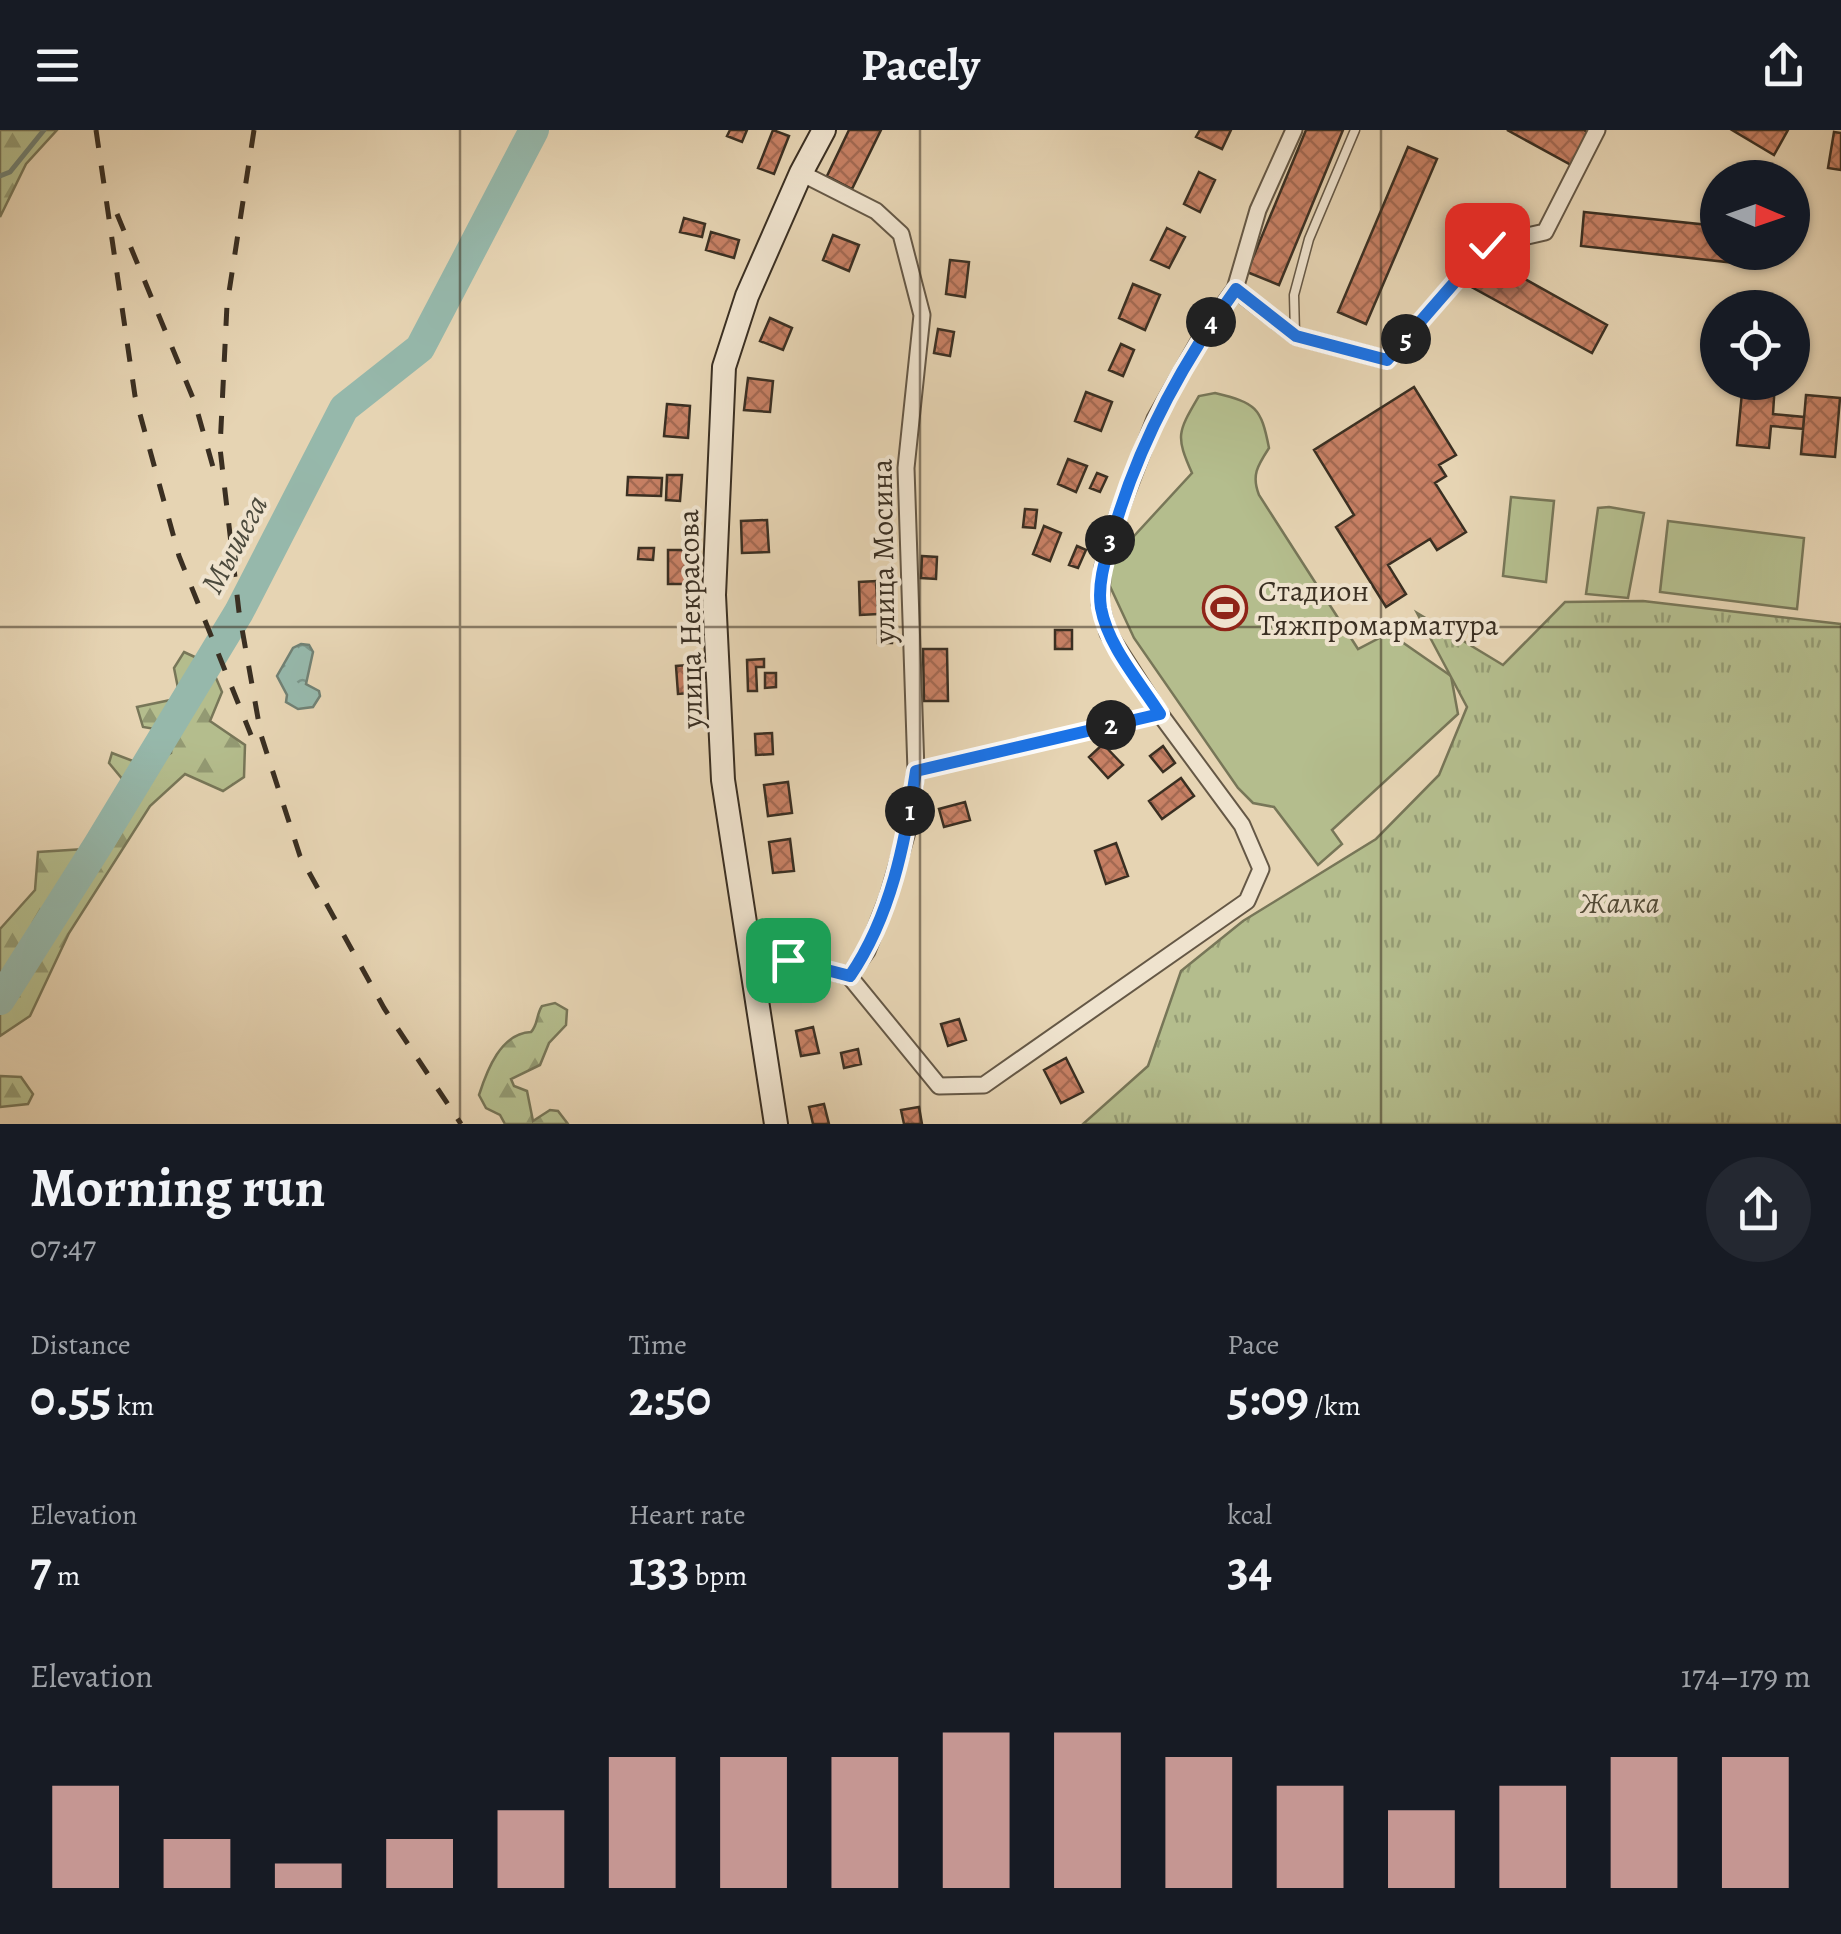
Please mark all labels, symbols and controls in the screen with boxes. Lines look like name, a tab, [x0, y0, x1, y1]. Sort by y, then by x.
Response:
text: Pacely	[861, 34, 980, 96]
icon: menu	[30, 38, 85, 93]
icon: share	[1756, 38, 1811, 93]
north arrow	[1700, 160, 1810, 270]
map controls	[1700, 160, 1810, 400]
pin	[1445, 203, 1530, 288]
icon: check	[1460, 218, 1515, 273]
button: locate	[1700, 290, 1810, 400]
pin: 4	[1186, 297, 1236, 347]
text: 4	[1204, 303, 1218, 341]
pin: 5	[1381, 314, 1431, 364]
text: 5	[1400, 320, 1412, 358]
street label: улица Мосина	[861, 458, 905, 645]
water label: Мышега	[190, 487, 278, 601]
street label: улица Некрасова	[668, 509, 712, 730]
pin: 3	[1085, 515, 1135, 565]
text: 3	[1104, 521, 1116, 559]
place label: Стадион Тяжпромарматура	[1258, 571, 1499, 645]
sports icon: Стадион Тяжпромарматура	[1202, 585, 1248, 631]
pin: 2	[1086, 700, 1136, 750]
text: 2	[1104, 706, 1118, 744]
pin: 1	[885, 786, 935, 836]
text: 1	[905, 792, 915, 830]
park label: Жалка	[1579, 883, 1660, 923]
pin	[746, 918, 831, 1003]
icon: arrive	[761, 933, 816, 988]
text: Morning run	[30, 1150, 325, 1225]
button: share	[1706, 1157, 1811, 1262]
text: 07:47	[30, 1225, 96, 1269]
text: Distance	[30, 1326, 130, 1364]
text: Time	[629, 1326, 687, 1364]
text: Pace	[1227, 1326, 1279, 1364]
text: 0.55	[30, 1364, 112, 1432]
text: 2:50	[629, 1364, 711, 1432]
text: 5:09	[1227, 1364, 1309, 1432]
text: km	[112, 1387, 154, 1425]
text: /km	[1309, 1387, 1361, 1425]
text: Elevation	[30, 1496, 137, 1534]
text: Heart rate	[629, 1496, 746, 1534]
text: kcal	[1227, 1496, 1272, 1534]
text: 7	[30, 1534, 51, 1602]
text: 133	[629, 1534, 690, 1602]
text: 34	[1227, 1534, 1272, 1602]
text: m	[51, 1557, 80, 1595]
text: bpm	[690, 1557, 747, 1595]
text: Elevation	[30, 1654, 153, 1698]
text: 174–179 m	[1681, 1654, 1811, 1698]

